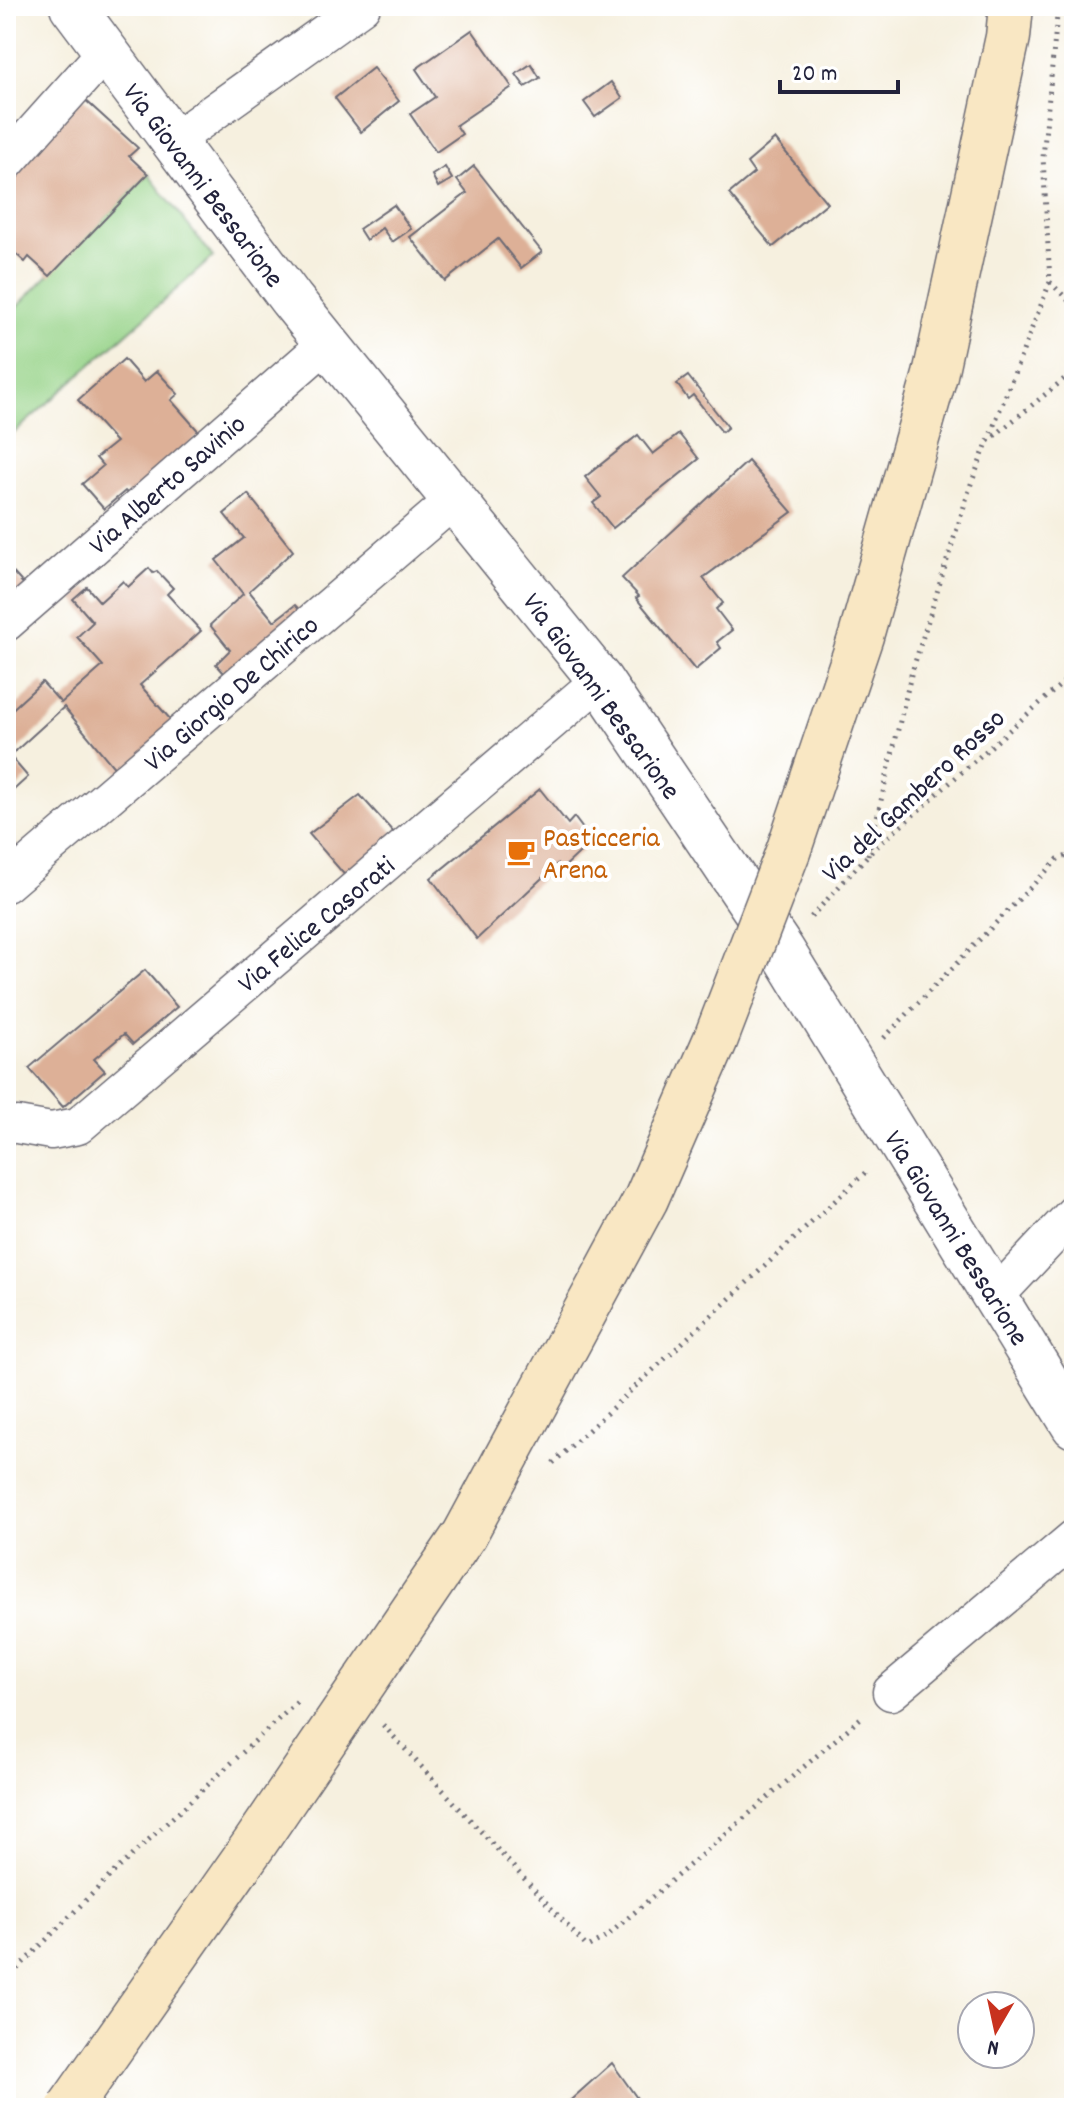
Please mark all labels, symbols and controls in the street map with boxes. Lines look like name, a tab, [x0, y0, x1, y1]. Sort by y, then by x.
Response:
scale bar	[780, 44, 898, 94]
text: 20 m	[792, 58, 838, 92]
street label: Via Giovanni Bessarione	[111, 76, 291, 298]
street label: Via Alberto Savinio	[82, 407, 257, 566]
street label: Via Giovanni Bessarione	[510, 586, 688, 810]
street label: Via Giorgio De Chirico	[137, 608, 330, 783]
street label: Via del Gambero Rosso	[814, 702, 1016, 894]
place label: Pasticceria Arena	[543, 821, 660, 893]
cafe icon: Pasticceria Arena	[506, 837, 536, 867]
street label: Via Felice Casorati	[231, 849, 406, 1005]
street label: Via Giovanni Bessarione	[871, 1124, 1036, 1355]
north arrow	[956, 1990, 1036, 2070]
text: N	[986, 2030, 1001, 2062]

